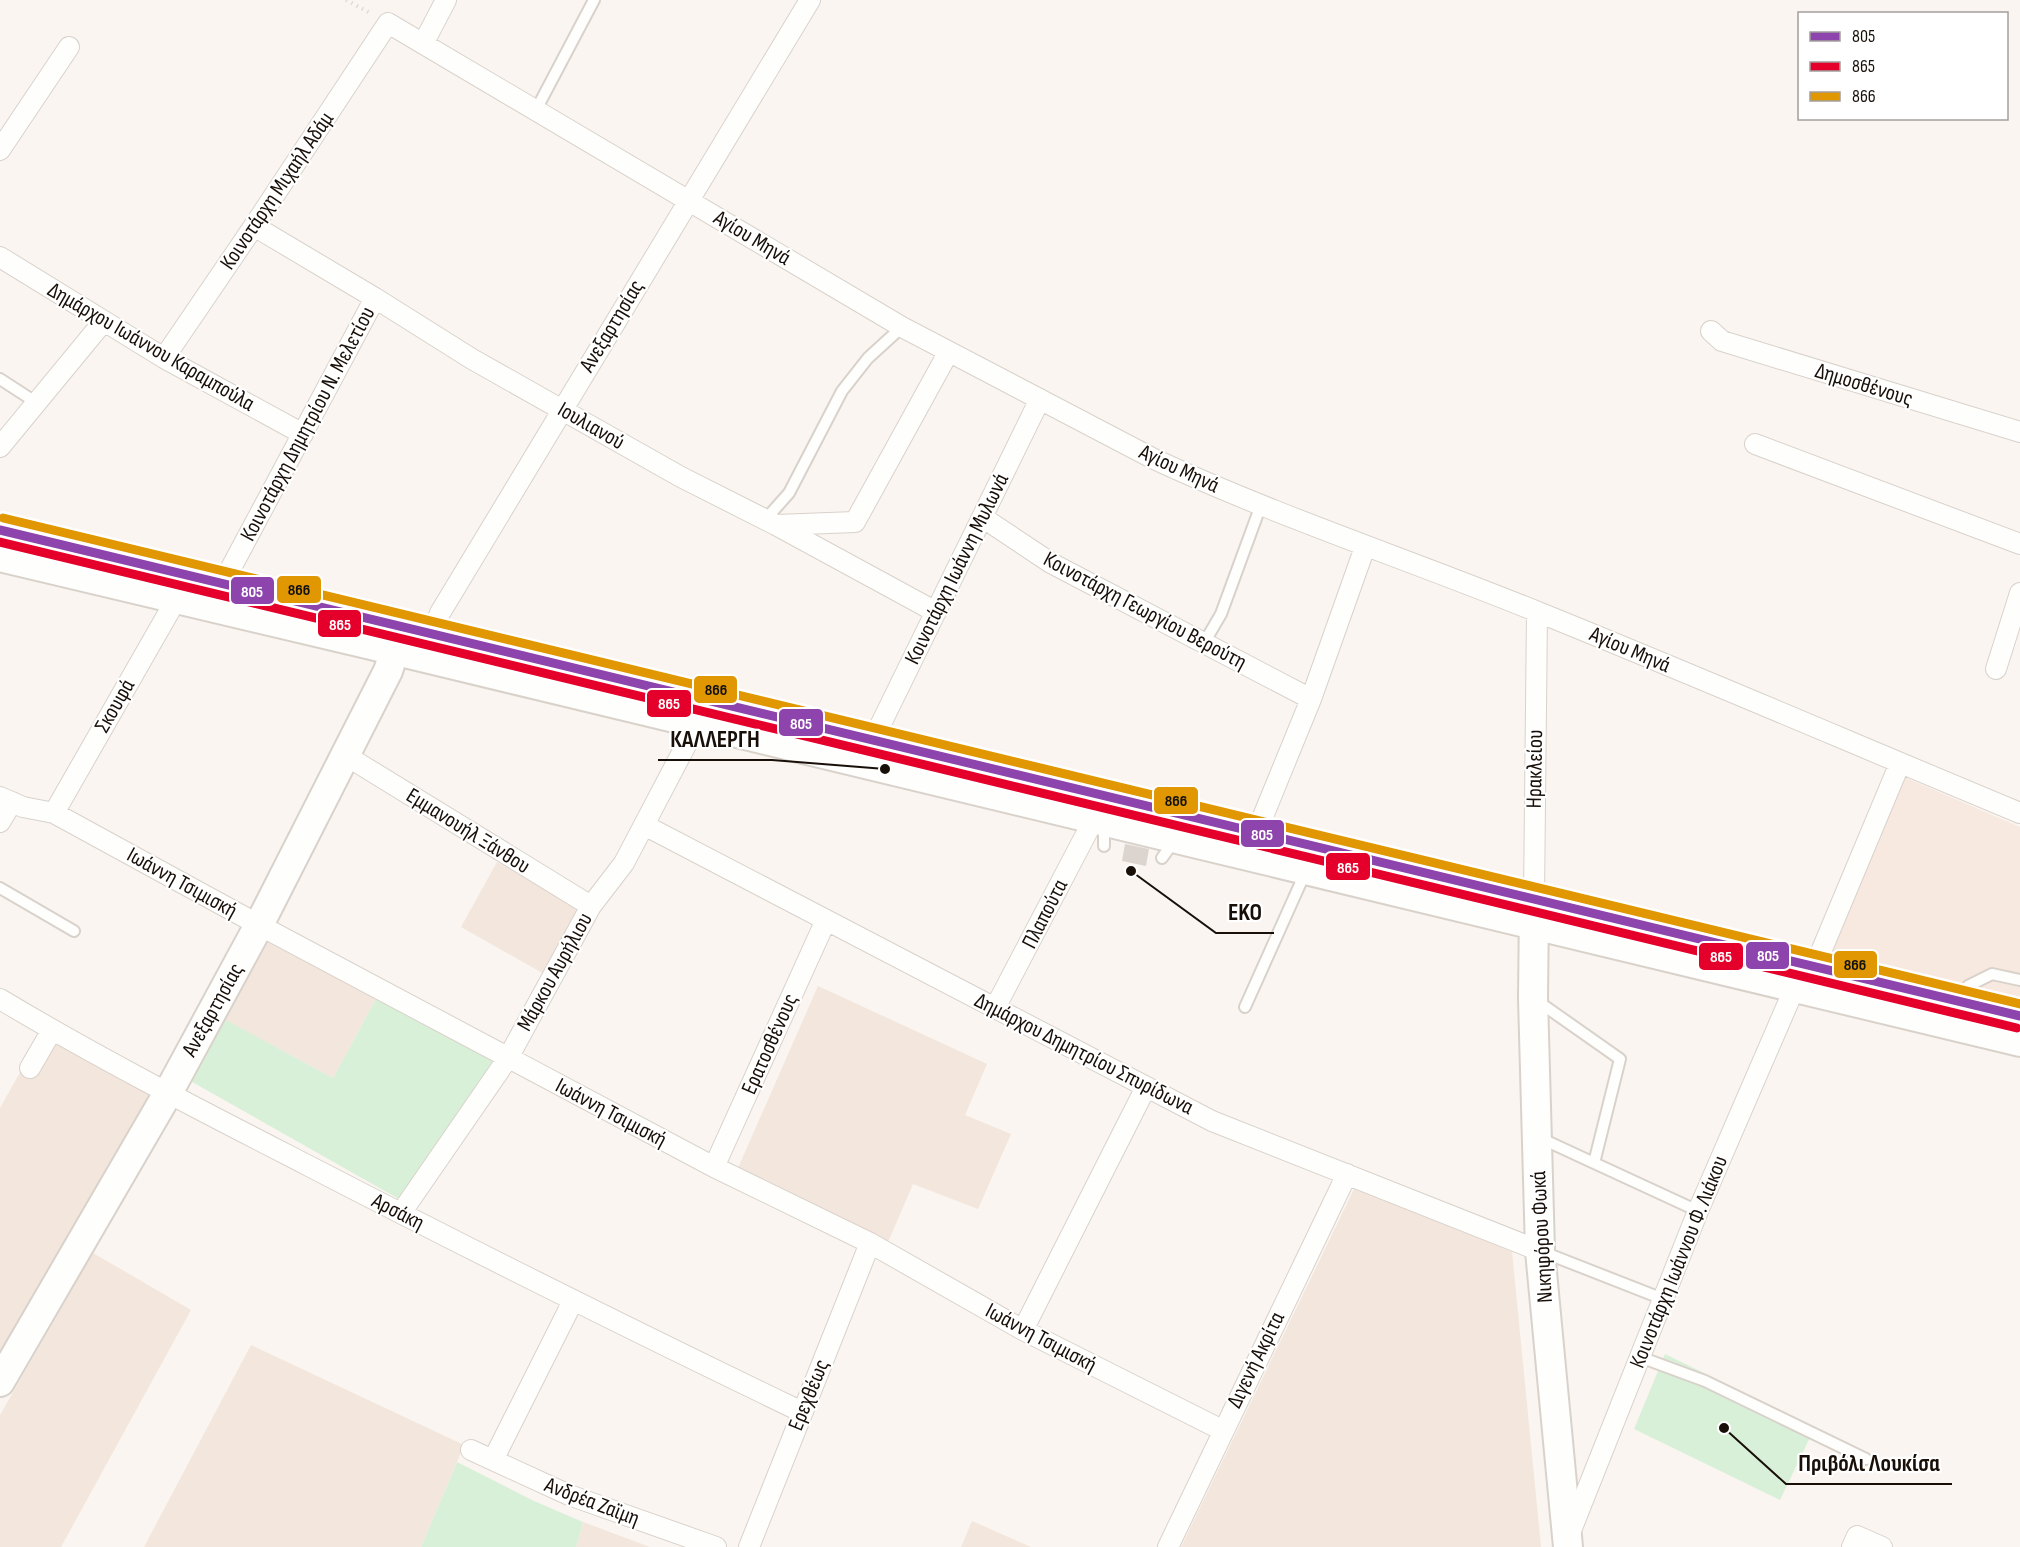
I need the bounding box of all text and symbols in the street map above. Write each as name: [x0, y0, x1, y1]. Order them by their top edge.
legend: [1798, 12, 2008, 120]
text: 805: [1852, 26, 1875, 47]
text: 865: [1852, 56, 1875, 77]
text: 866: [1852, 86, 1876, 107]
street label: Κοινοτάρχη Μιχαήλ Αδάμ: [214, 107, 340, 275]
street label: Αγίου Μηνά: [708, 204, 796, 272]
street label: Ανεξαρτησίας: [573, 275, 650, 378]
street label: Δημάρχου Ιωάννου Καραμπούλα: [43, 277, 260, 418]
street label: Κοινοτάρχη Δημητρίου Ν. Μελετίου: [235, 302, 381, 546]
street label: Δημοσθένους: [1812, 357, 1916, 413]
street label: Ιουλιανού: [553, 396, 629, 456]
street label: Αγίου Μηνά: [1134, 438, 1224, 500]
street label: Κοινοτάρχη Ιωάννη Μυλωνά: [899, 469, 1015, 669]
street label: Κοινοτάρχη Γεωργίου Βερούτη: [1039, 546, 1251, 676]
line badge: 866: [276, 575, 322, 604]
line badge: 805: [230, 576, 275, 605]
text: 866: [288, 581, 310, 600]
text: 805: [241, 583, 263, 602]
line badge: 865: [317, 609, 362, 638]
text: 865: [329, 616, 351, 635]
street label: Αγίου Μηνά: [1585, 621, 1675, 679]
street label: Σκουφά: [89, 674, 141, 738]
line badge: 866: [693, 675, 738, 704]
text: 866: [705, 681, 727, 700]
line badge: 865: [646, 689, 692, 718]
text: 865: [658, 695, 680, 714]
line badge: 805: [778, 708, 824, 737]
text: 805: [790, 715, 812, 734]
callout: ΚΑΛΛΕΡΓΗ: [658, 718, 772, 760]
text: ΚΑΛΛΕΡΓΗ: [670, 725, 760, 754]
street label: Ηρακλείου: [1521, 729, 1549, 809]
street label: Εμμανουήλ Ξάνθου: [401, 782, 535, 880]
line badge: 866: [1153, 786, 1199, 815]
text: 866: [1165, 792, 1187, 811]
line badge: 805: [1240, 819, 1285, 848]
text: 805: [1251, 826, 1273, 845]
street label: Ιωάννη Τσιμισκή: [122, 842, 242, 924]
line badge: 865: [1325, 852, 1371, 881]
text: 865: [1337, 859, 1359, 878]
street label: Πλαπούτα: [1016, 874, 1074, 953]
callout: EKO: [1216, 891, 1274, 933]
text: EKO: [1228, 898, 1262, 927]
street label: Μάρκου Αυρήλιου: [511, 908, 599, 1036]
line badge: 805: [1745, 941, 1790, 970]
line badge: 865: [1698, 942, 1744, 971]
text: 805: [1757, 947, 1779, 966]
text: 865: [1710, 948, 1732, 967]
line badge: 866: [1833, 950, 1878, 979]
text: 866: [1844, 956, 1866, 975]
street label: Ανεξαρτησίας: [176, 958, 250, 1062]
street label: Δημάρχου Δημητρίου Σπυρίδωνα: [970, 987, 1199, 1121]
street label: Ερατοσθένους: [736, 989, 804, 1099]
street label: Ιωάννη Τσιμισκή: [551, 1072, 671, 1154]
street label: Κοινοτάρχη Ιωάννου Φ. Λιάκου: [1624, 1152, 1734, 1372]
street label: Νικηφόρου Φωκά: [1525, 1170, 1559, 1304]
street label: Αρσάκη: [366, 1187, 429, 1237]
street label: Ιωάννη Τσιμισκή: [981, 1297, 1101, 1379]
street label: Διγενή Ακρίτα: [1221, 1307, 1291, 1412]
street label: Ερεχθέως: [783, 1355, 835, 1435]
callout: Πριβόλι Λουκίσα: [1786, 1442, 1952, 1484]
text: Πριβόλι Λουκίσα: [1798, 1449, 1940, 1478]
street label: Ανδρέα Ζαϊμη: [540, 1471, 643, 1532]

